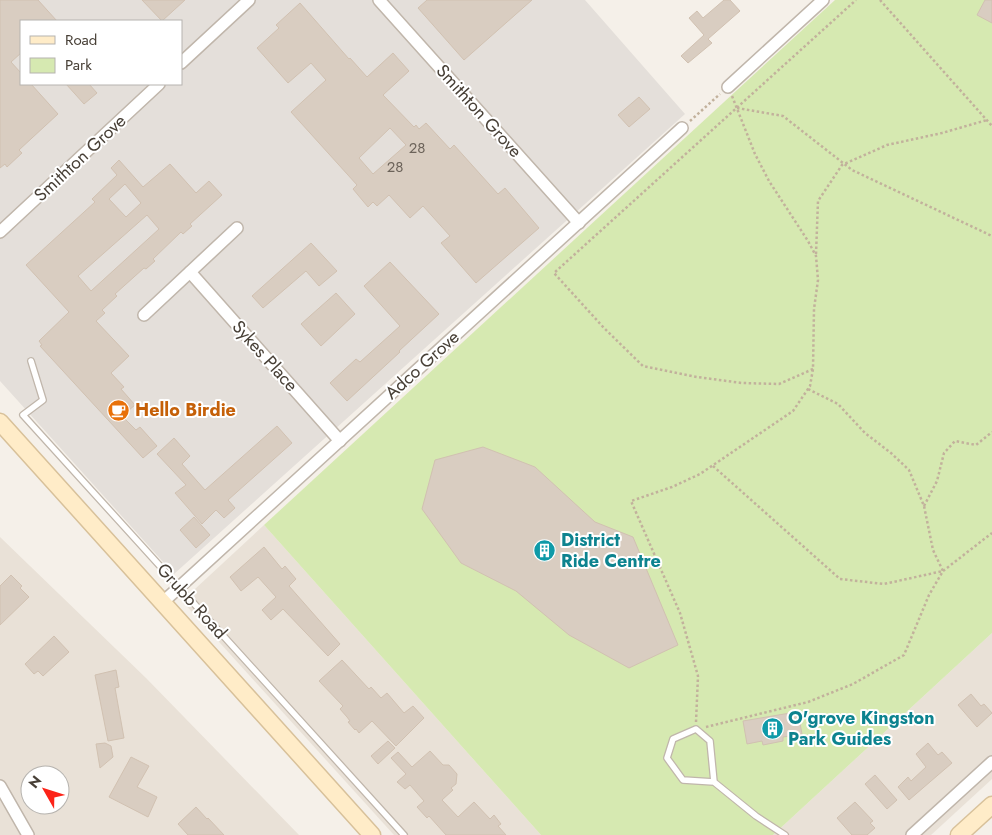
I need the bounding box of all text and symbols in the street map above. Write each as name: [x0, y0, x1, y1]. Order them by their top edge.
legend: [20, 20, 182, 85]
text: Road: [65, 29, 97, 51]
text: Park: [65, 54, 92, 76]
street label: Smithton Grove: [430, 59, 528, 163]
street label: Smithton Grove: [28, 108, 132, 208]
house number: 28: [409, 137, 425, 159]
house number: 28: [387, 156, 403, 178]
street label: Sykes Place: [226, 315, 304, 397]
street label: Adco Grove: [379, 324, 465, 406]
place label: Hello Birdie: [135, 397, 236, 423]
cafe icon: Hello Birdie: [107, 398, 131, 422]
place label: District Ride Centre: [561, 527, 661, 574]
building icon: District Ride Centre: [533, 538, 557, 562]
street label: Grubb Road: [151, 557, 233, 645]
place label: O'grove Kingston Park Guides: [788, 705, 935, 752]
building icon: O'grove Kingston Park Guides: [760, 716, 784, 740]
north arrow: [20, 765, 70, 815]
text: N: [24, 771, 46, 792]

